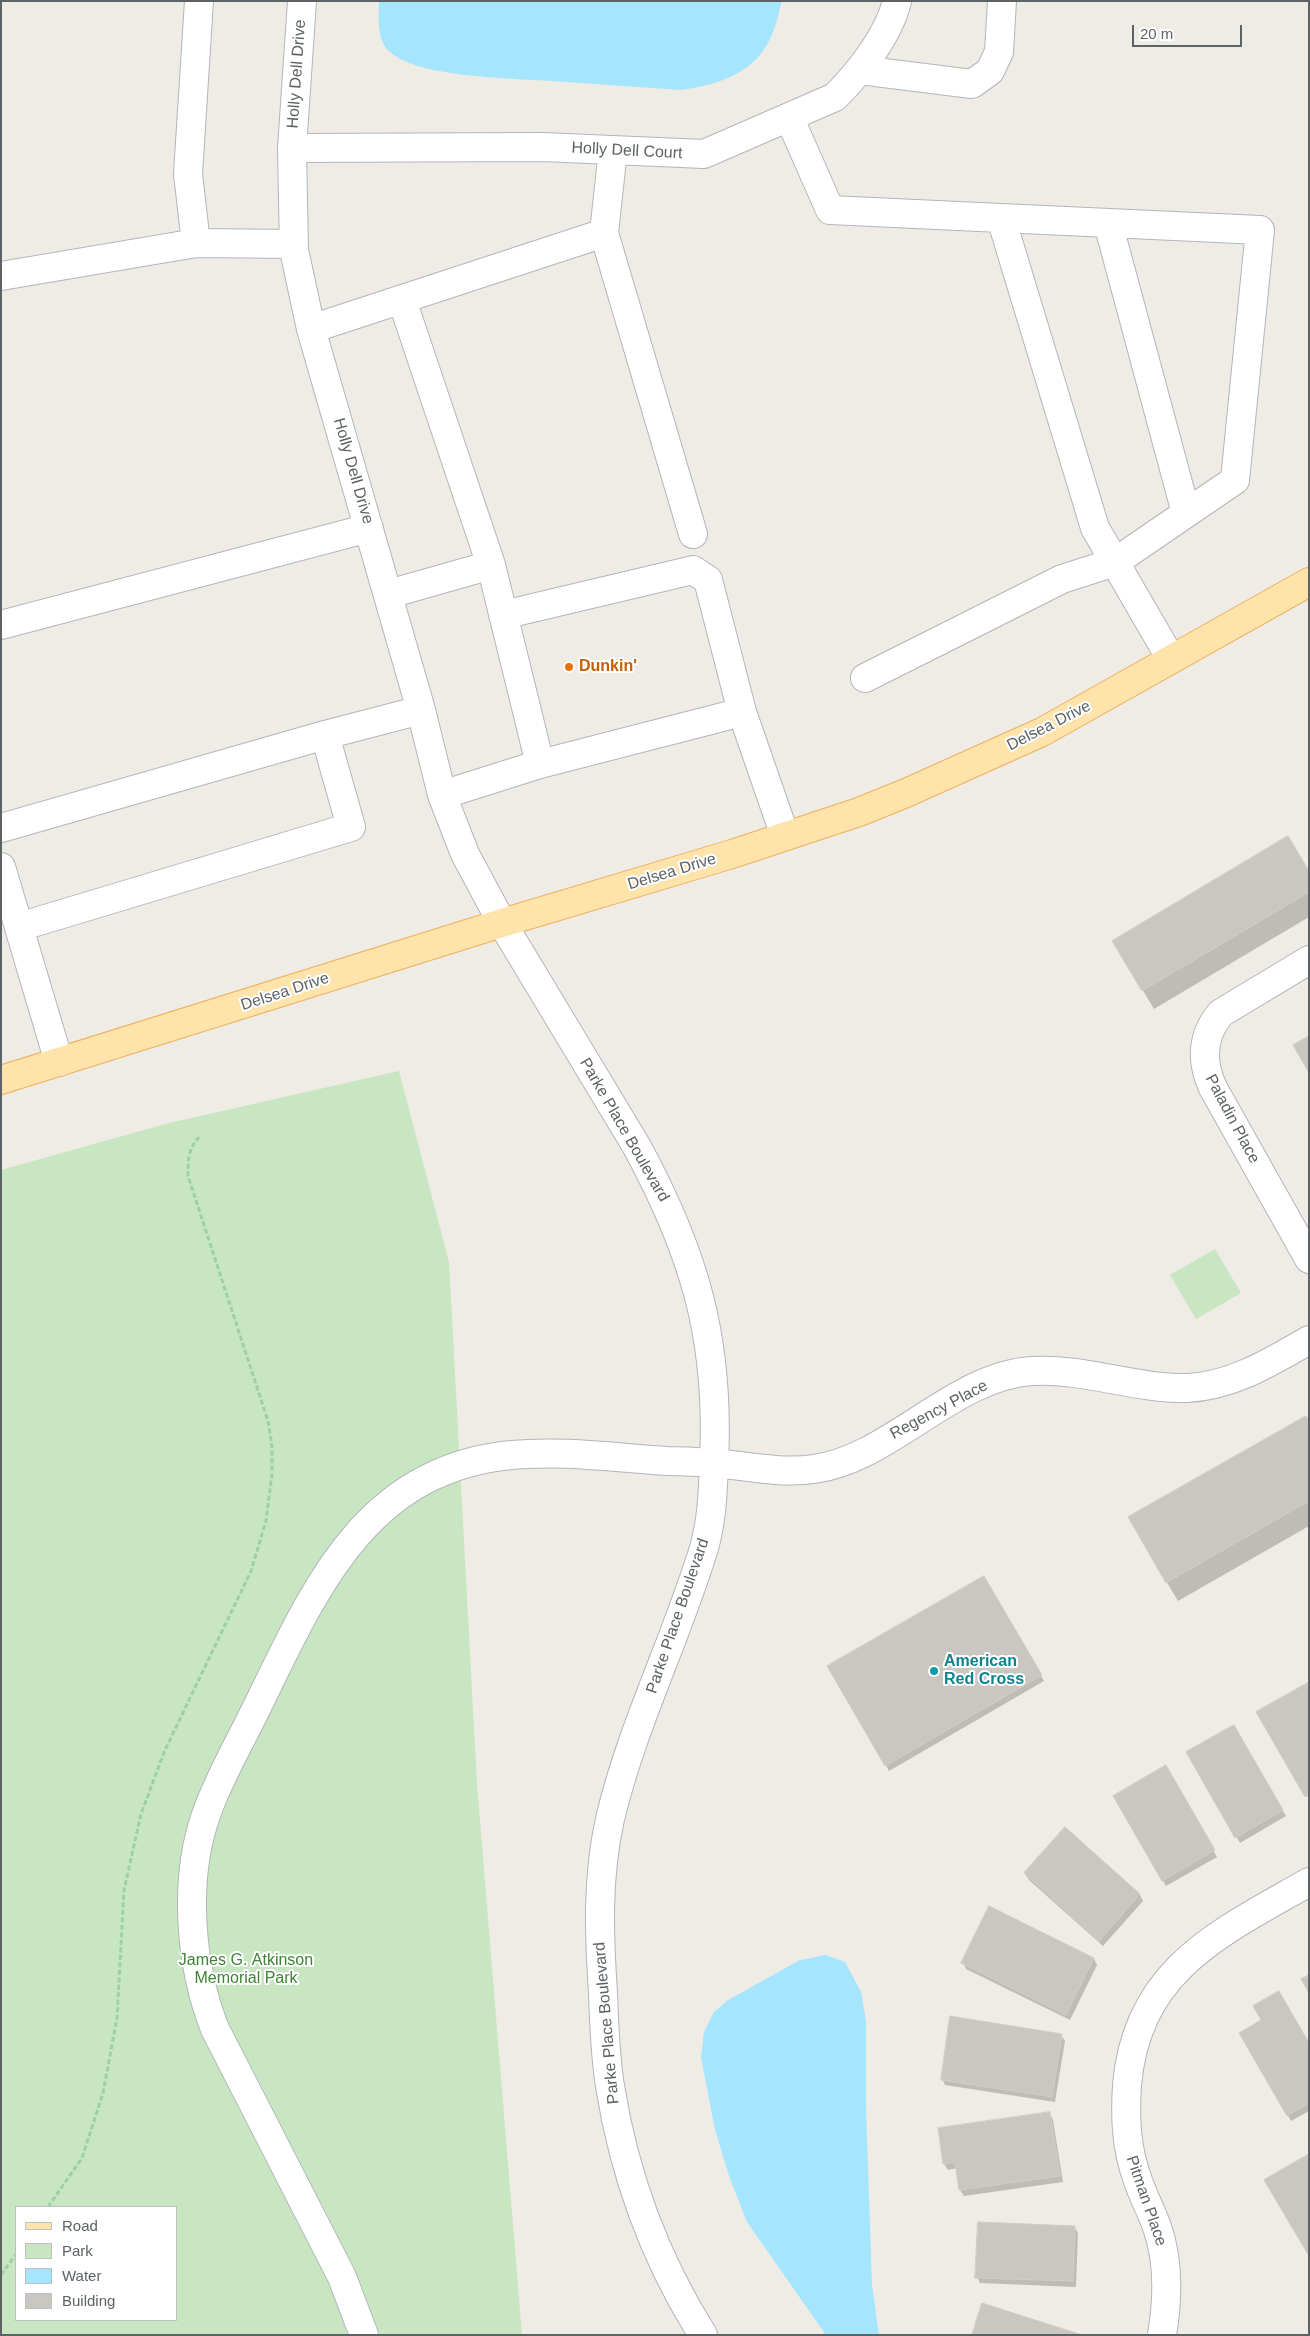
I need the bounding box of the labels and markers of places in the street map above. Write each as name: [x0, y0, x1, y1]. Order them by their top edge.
place label: Dunkin': [579, 657, 637, 677]
marker: Dunkin': [563, 661, 575, 673]
place label: American Red Cross: [944, 1652, 1024, 1690]
marker: American Red Cross: [928, 1665, 940, 1677]

